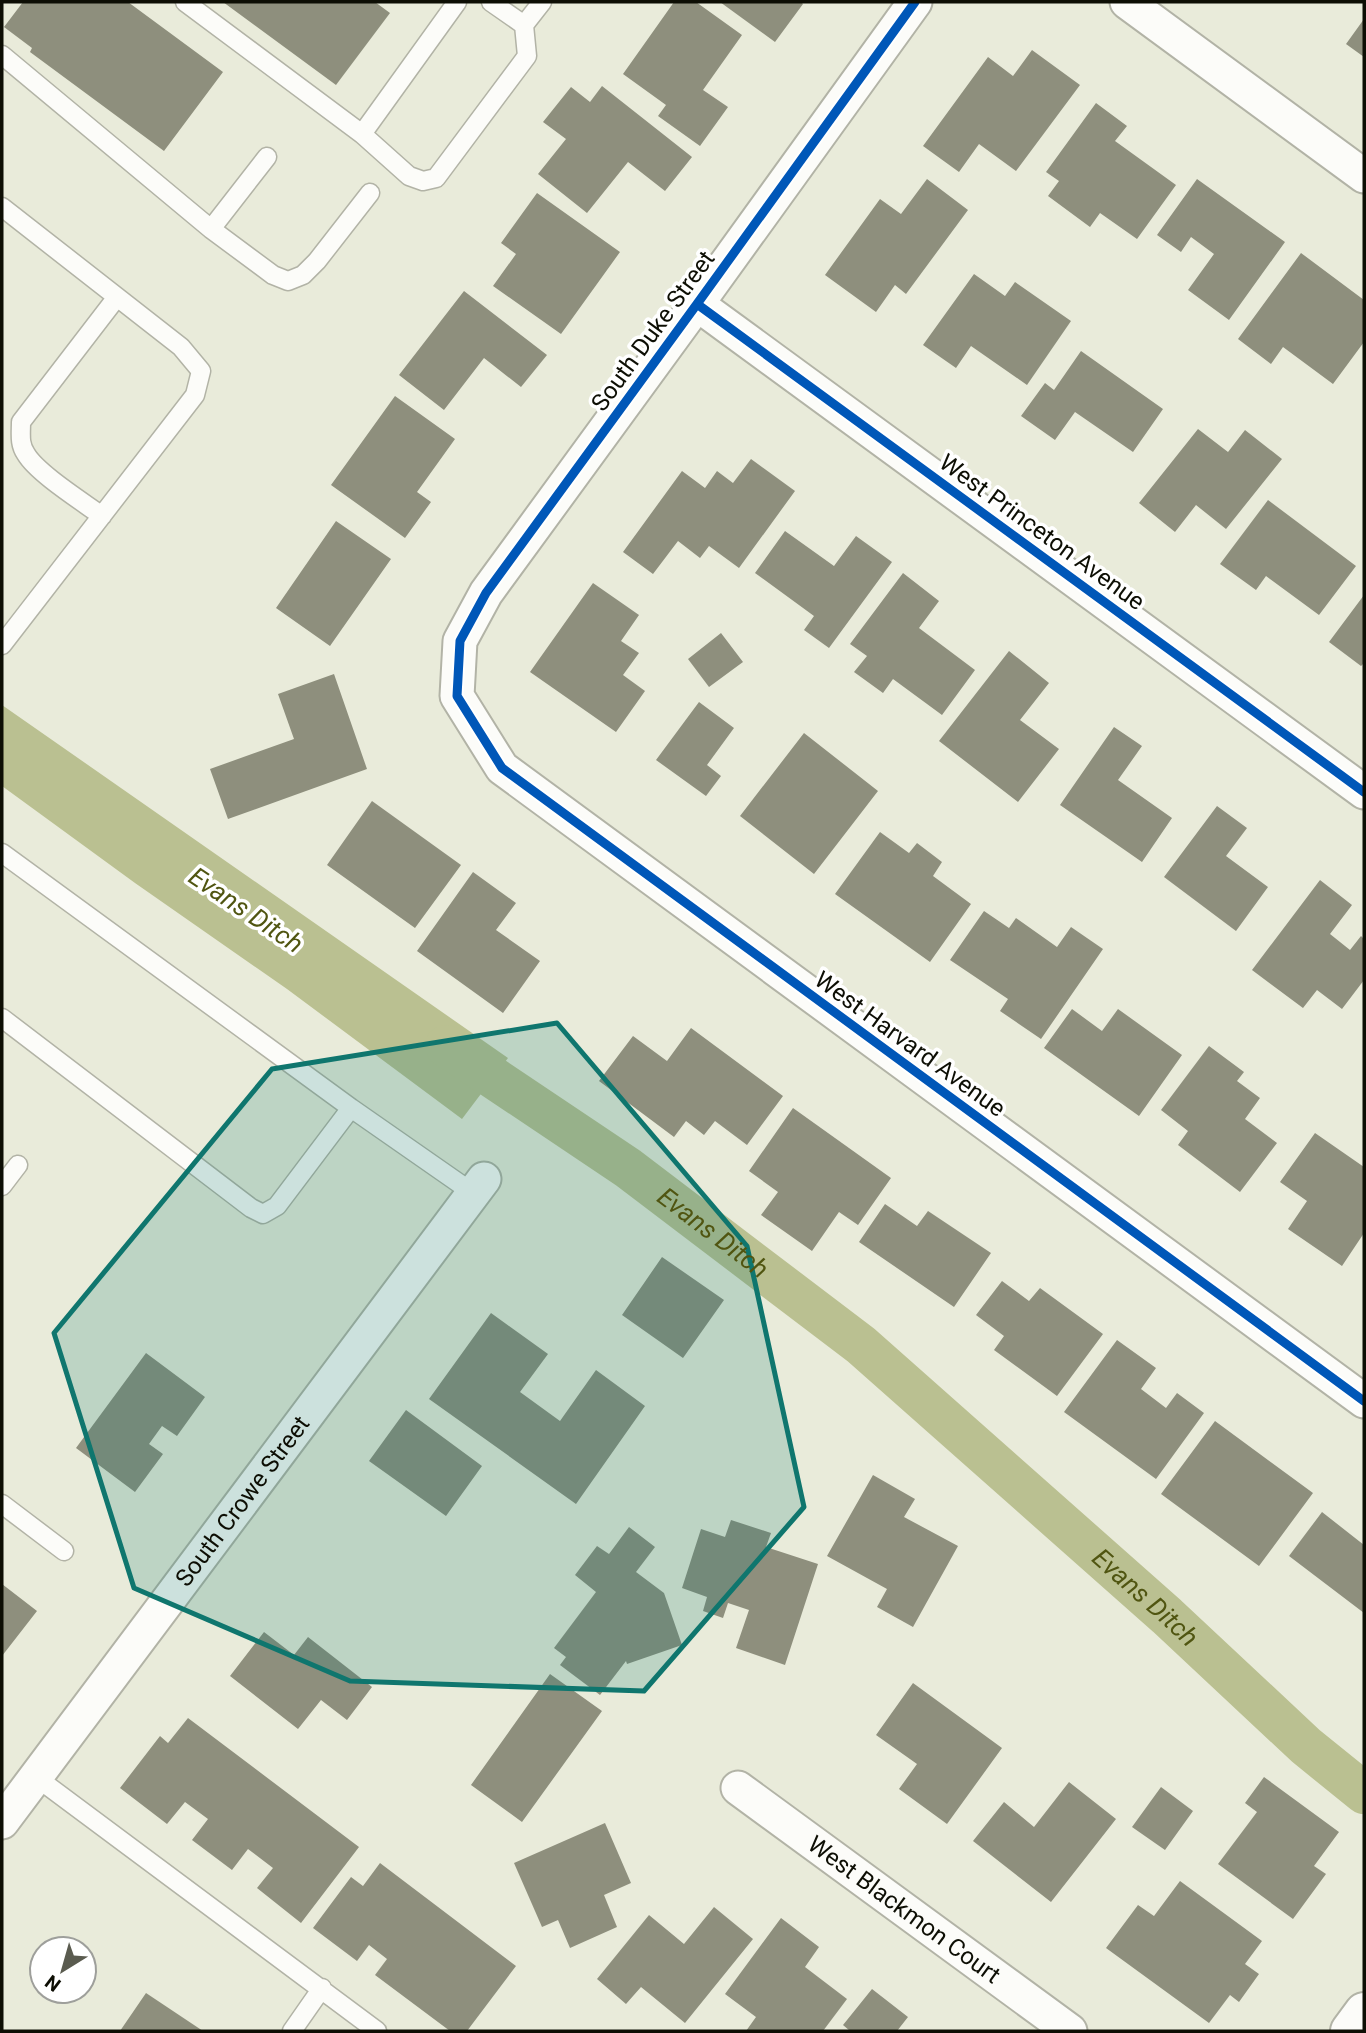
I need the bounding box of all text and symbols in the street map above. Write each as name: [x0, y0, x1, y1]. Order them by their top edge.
street label: South Duke Street: [586, 245, 721, 417]
street label: West Princeton Avenue: [934, 448, 1150, 616]
water label: Evans Ditch: [183, 861, 309, 959]
street label: West Harvard Avenue: [809, 965, 1011, 1123]
water label: Evans Ditch: [652, 1181, 774, 1284]
street label: South Crowe Street: [170, 1410, 315, 1592]
water label: Evans Ditch: [1087, 1542, 1204, 1652]
street label: West Blackmon Court: [803, 1830, 1006, 1989]
north arrow: [28, 1935, 98, 2005]
text: N: [41, 1970, 65, 1996]

